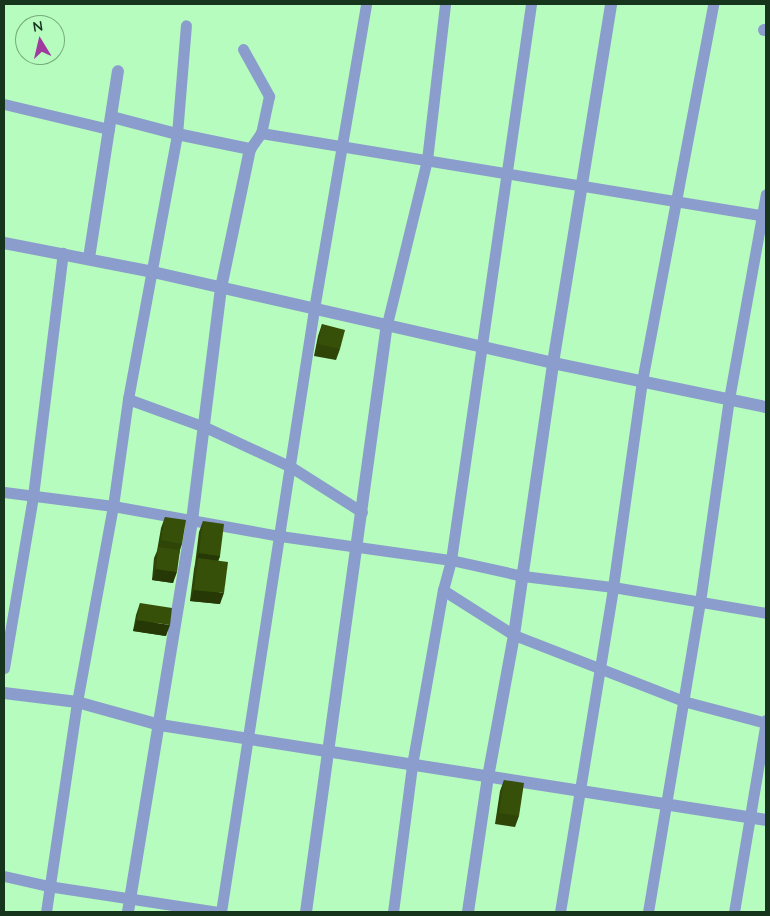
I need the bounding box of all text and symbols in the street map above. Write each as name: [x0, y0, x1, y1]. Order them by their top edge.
north arrow: [15, 15, 65, 65]
text: N: [31, 16, 44, 36]

